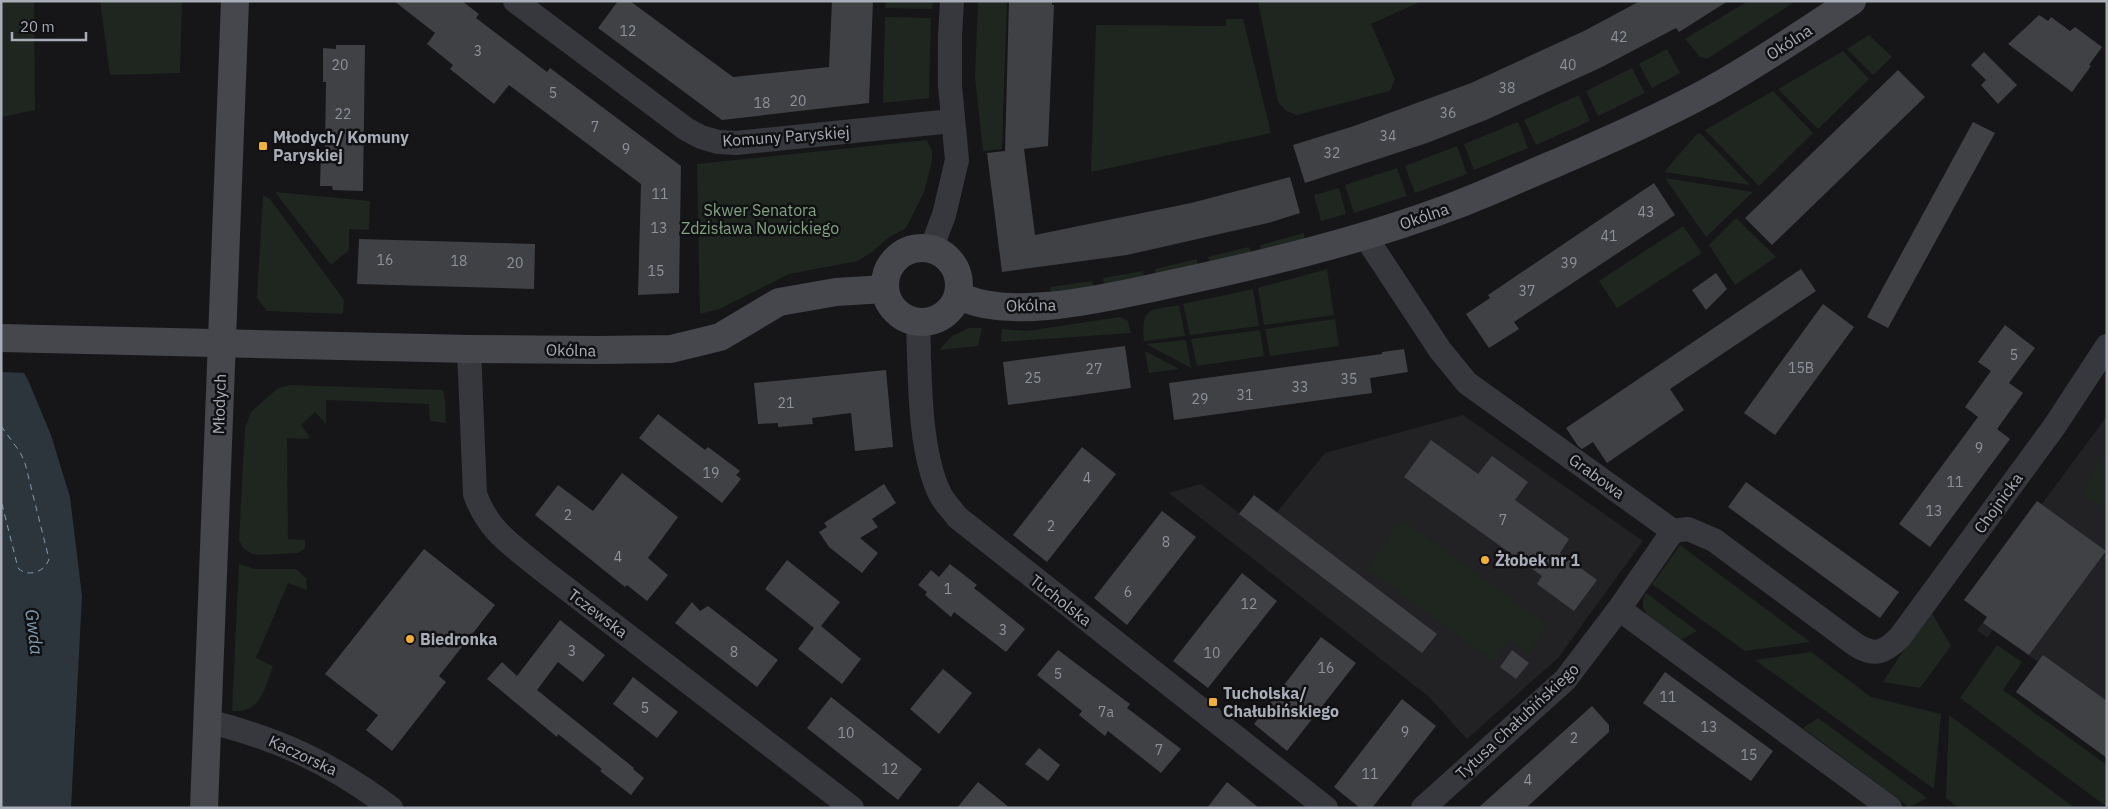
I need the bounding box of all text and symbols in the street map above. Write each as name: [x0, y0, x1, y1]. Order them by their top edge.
scale bar: [12, 10, 86, 42]
text: 20 m: [20, 17, 55, 36]
street label: Okólna: [1762, 20, 1816, 64]
house number: 12: [620, 22, 636, 40]
house number: 42: [1611, 28, 1627, 46]
house number: 3: [474, 42, 482, 60]
house number: 20: [332, 56, 348, 74]
house number: 40: [1560, 56, 1576, 74]
house number: 38: [1499, 79, 1515, 97]
house number: 5: [549, 84, 557, 102]
house number: 20: [790, 92, 806, 110]
house number: 18: [754, 94, 770, 112]
house number: 36: [1440, 104, 1456, 122]
house number: 22: [335, 105, 351, 123]
house number: 7: [591, 118, 599, 136]
street label: Komuny Paryskiej: [722, 122, 850, 150]
place label: Młodych/ Komuny Paryskiej: [273, 127, 409, 165]
house number: 34: [1380, 127, 1396, 145]
marker: Młodych/ Komuny Paryskiej: [257, 140, 269, 152]
house number: 9: [622, 140, 630, 158]
house number: 32: [1324, 144, 1340, 162]
house number: 11: [652, 185, 668, 203]
street label: Okólna: [1397, 198, 1452, 234]
park label: Skwer Senatora Zdzisława Nowickiego: [681, 200, 839, 238]
house number: 43: [1638, 203, 1654, 221]
house number: 13: [651, 219, 667, 237]
house number: 41: [1601, 227, 1617, 245]
house number: 16: [377, 251, 393, 269]
house number: 18: [451, 252, 467, 270]
house number: 20: [507, 254, 523, 272]
house number: 39: [1561, 254, 1577, 272]
house number: 15: [648, 262, 664, 280]
house number: 37: [1519, 282, 1535, 300]
street label: Okólna: [1006, 295, 1057, 315]
street label: Okólna: [546, 340, 597, 360]
house number: 5: [2010, 346, 2018, 364]
house number: 15B: [1788, 359, 1814, 377]
house number: 27: [1086, 360, 1102, 378]
house number: 25: [1025, 369, 1041, 387]
house number: 35: [1341, 370, 1357, 388]
street label: Młodych: [208, 373, 230, 435]
house number: 33: [1292, 378, 1308, 396]
house number: 31: [1237, 386, 1253, 404]
house number: 29: [1192, 390, 1208, 408]
house number: 21: [778, 394, 794, 412]
house number: 9: [1975, 439, 1983, 457]
street label: Grabowa: [1565, 449, 1629, 503]
house number: 19: [703, 464, 719, 482]
street label: Chojnicka: [1969, 468, 2027, 537]
house number: 4: [1083, 469, 1091, 487]
house number: 11: [1947, 473, 1963, 491]
house number: 13: [1926, 502, 1942, 520]
house number: 2: [564, 506, 572, 524]
house number: 7: [1499, 511, 1507, 529]
house number: 2: [1047, 517, 1055, 535]
house number: 8: [1162, 533, 1170, 551]
house number: 4: [614, 548, 622, 566]
place label: Żłobek nr 1: [1495, 550, 1580, 570]
marker: Żłobek nr 1: [1479, 554, 1491, 566]
street label: Tucholska: [1026, 570, 1096, 631]
house number: 1: [944, 580, 952, 598]
house number: 6: [1124, 583, 1132, 601]
street label: Tczewska: [564, 584, 632, 642]
house number: 12: [1241, 595, 1257, 613]
water label: Gwda: [20, 608, 49, 656]
house number: 3: [999, 621, 1007, 639]
place label: Biedronka: [420, 629, 497, 649]
marker: Biedronka: [404, 633, 416, 645]
house number: 3: [568, 642, 576, 660]
house number: 8: [730, 643, 738, 661]
house number: 10: [1204, 644, 1220, 662]
house number: 16: [1318, 659, 1334, 677]
street label: Tytusa Chałubińskiego: [1451, 659, 1583, 783]
house number: 5: [1054, 665, 1062, 683]
place label: Tucholska/ Chałubińskiego: [1223, 683, 1339, 721]
house number: 11: [1660, 688, 1676, 706]
marker: Tucholska/ Chałubińskiego: [1207, 696, 1219, 708]
house number: 5: [641, 699, 649, 717]
house number: 7a: [1098, 703, 1114, 721]
house number: 13: [1701, 718, 1717, 736]
house number: 9: [1401, 723, 1409, 741]
house number: 10: [838, 724, 854, 742]
house number: 2: [1570, 729, 1578, 747]
street label: Kaczorska: [266, 730, 341, 780]
house number: 7: [1155, 741, 1163, 759]
house number: 15: [1741, 746, 1757, 764]
house number: 12: [882, 760, 898, 778]
house number: 11: [1362, 765, 1378, 783]
house number: 4: [1524, 771, 1532, 789]

